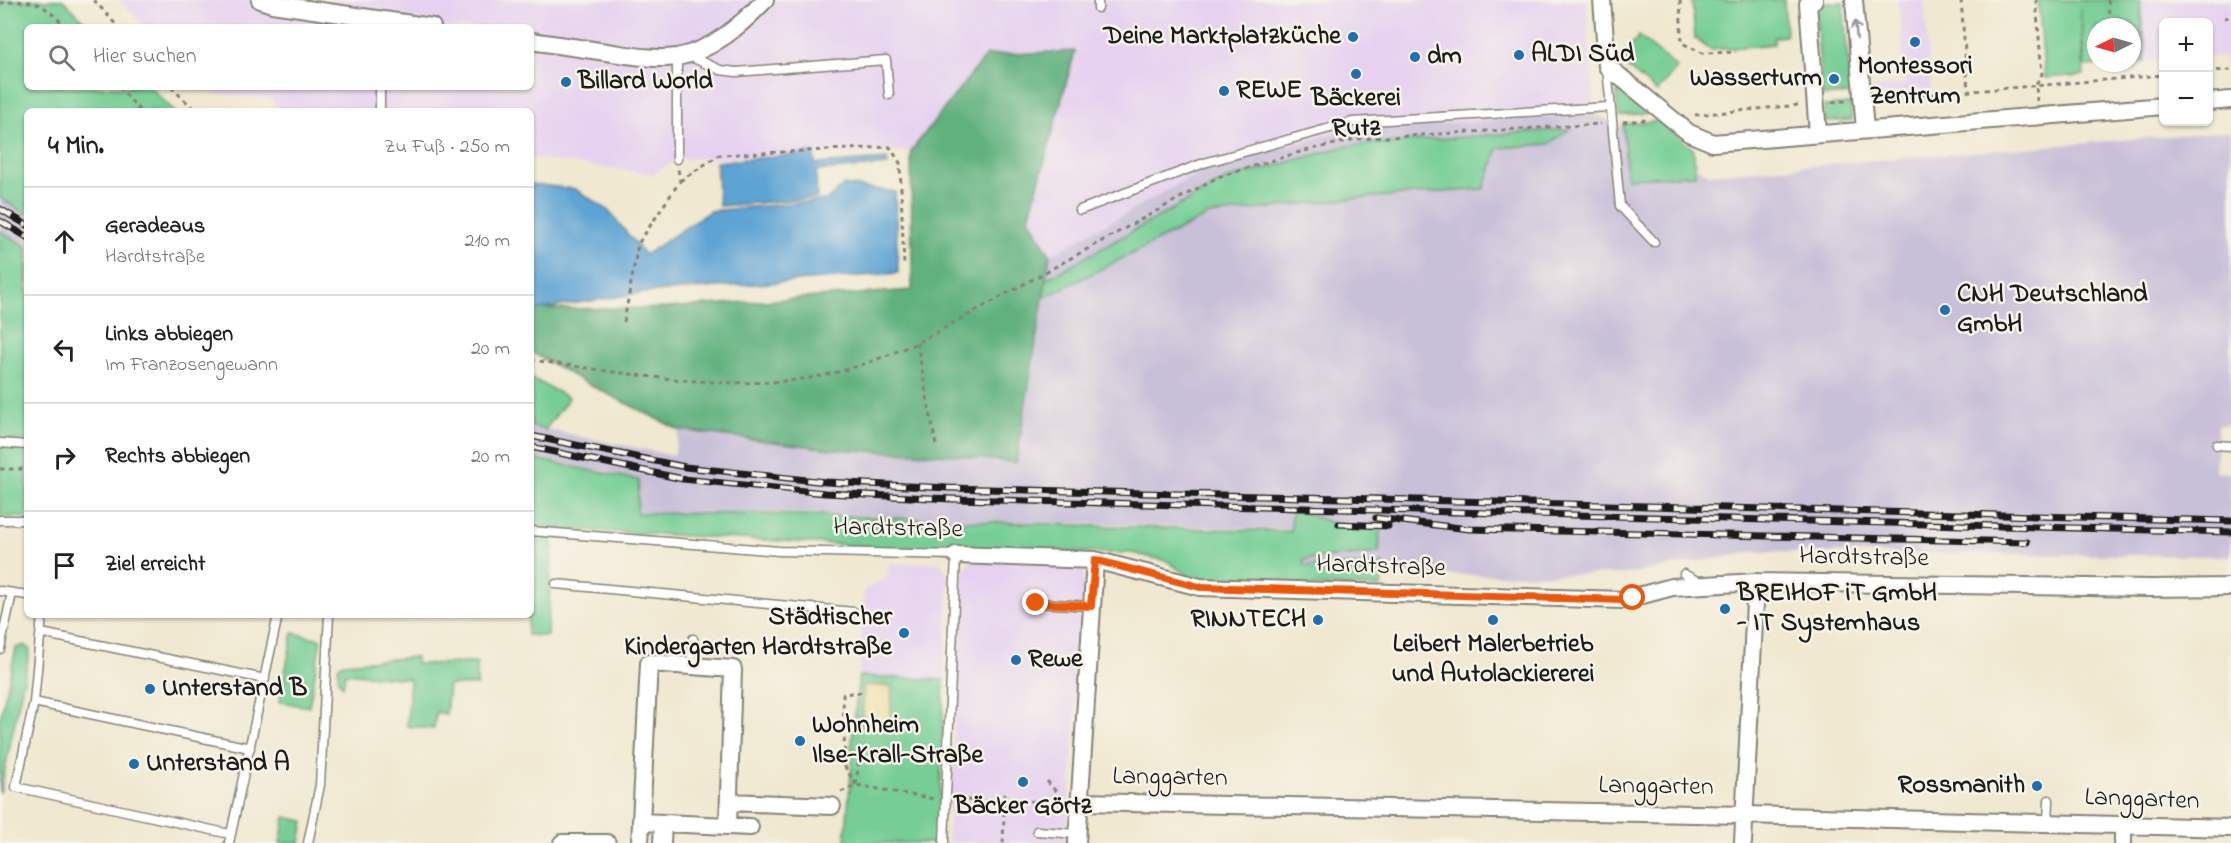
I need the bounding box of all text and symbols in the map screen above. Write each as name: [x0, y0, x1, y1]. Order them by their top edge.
place label: Deine Marktplatzküche: [1102, 18, 1342, 56]
north arrow: [2087, 18, 2141, 72]
map controls: [2159, 18, 2213, 126]
button: +: [2159, 18, 2213, 72]
one-way arrow: [1850, 21, 1861, 41]
search box: [24, 24, 534, 90]
marker: Deine Marktplatzküche: [1346, 30, 1360, 44]
marker: Montessori Zentrum: [1908, 35, 1922, 49]
place label: ALDI Süd: [1531, 36, 1635, 74]
place label: dm: [1427, 38, 1462, 76]
icon: search: [45, 41, 78, 74]
text: Hier suchen: [93, 41, 197, 73]
marker: ALDI Süd: [1512, 48, 1526, 62]
place label: Montessori Zentrum: [1857, 48, 1973, 116]
marker: dm: [1408, 50, 1422, 64]
place label: Wasserturm: [1690, 60, 1822, 98]
place label: Billard World: [577, 63, 713, 101]
marker: Bäckerei Rutz: [1349, 67, 1363, 81]
place label: REWE: [1236, 72, 1302, 110]
marker: Wasserturm: [1827, 72, 1841, 86]
button: −: [2159, 72, 2213, 126]
marker: Billard World: [559, 75, 573, 89]
place label: Bäckerei Rutz: [1310, 80, 1401, 148]
marker: REWE: [1217, 84, 1231, 98]
text: 4 Min.: [48, 128, 104, 166]
text: Zu Fuß · 250 m: [384, 133, 510, 162]
text: Geradeaus: [105, 211, 205, 243]
icon: ahead: [48, 225, 81, 258]
text: 210 m: [465, 227, 510, 256]
text: Hardtstraße: [105, 243, 205, 272]
place label: CNH Deutschland GmbH: [1957, 276, 2148, 344]
marker: CNH Deutschland GmbH: [1938, 303, 1952, 317]
text: Links abbiegen: [105, 319, 233, 351]
icon: left: [48, 333, 81, 366]
text: 20 m: [471, 335, 510, 364]
text: Im Franzosengewann: [105, 351, 278, 380]
icon: right: [48, 441, 81, 474]
text: Rechts abbiegen: [105, 441, 250, 473]
text: 20 m: [471, 443, 510, 472]
street label: Hardtstraße: [833, 509, 964, 549]
street label: Hardtstraße: [1799, 538, 1930, 578]
street label: Hardtstraße: [1315, 546, 1447, 588]
icon: arrive: [48, 549, 81, 582]
text: Ziel erreicht: [105, 549, 205, 581]
place label: BREIHOF iT GmbH - IT Systemhaus: [1736, 575, 1937, 643]
route start: [1619, 584, 1645, 610]
route end: [1022, 589, 1048, 615]
place label: Städtischer Kindergarten Hardtstraße: [624, 599, 893, 668]
place label: RINNTECH: [1190, 601, 1306, 639]
marker: BREIHOF iT GmbH - IT Systemhaus: [1718, 602, 1732, 616]
marker: RINNTECH: [1311, 613, 1325, 627]
marker: Leibert Malerbetrieb und Autolackiererei: [1486, 613, 1500, 627]
marker: Städtischer Kindergarten Hardtstraße: [897, 626, 911, 640]
place label: Leibert Malerbetrieb und Autolackiererei: [1392, 626, 1594, 694]
place label: Rewe: [1028, 641, 1084, 679]
marker: Rewe: [1009, 653, 1023, 667]
place label: Unterstand B: [162, 670, 308, 708]
marker: Unterstand B: [143, 682, 157, 696]
place label: Wohnheim Ilse-Krall-Straße: [812, 707, 984, 775]
marker: Wohnheim Ilse-Krall-Straße: [793, 734, 807, 748]
place label: Unterstand A: [146, 745, 290, 783]
marker: Unterstand A: [127, 757, 141, 771]
street label: Langgarten: [1112, 758, 1228, 798]
street label: Langgarten: [1598, 767, 1714, 807]
place label: Rossmanith: [1898, 767, 2025, 805]
marker: Bäcker Görtz: [1016, 775, 1030, 789]
marker: Rossmanith: [2030, 779, 2044, 793]
street label: Langgarten: [2084, 779, 2200, 821]
place label: Bäcker Görtz: [953, 788, 1093, 826]

